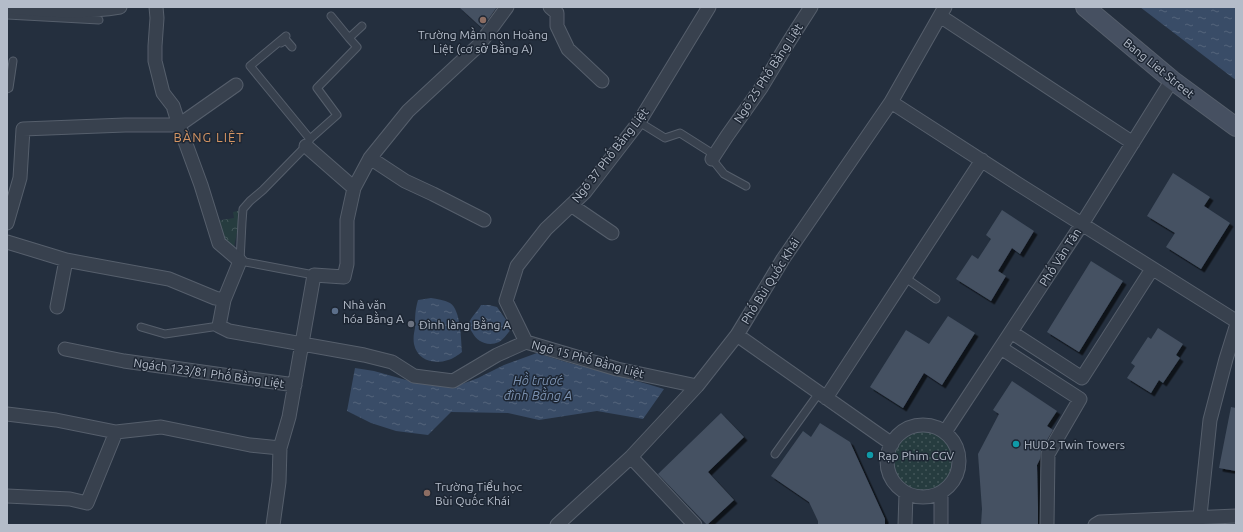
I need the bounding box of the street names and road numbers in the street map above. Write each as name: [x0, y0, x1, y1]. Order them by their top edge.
street label: Ngõ 25 Phố Bằng Liệt: [730, 20, 806, 126]
street label: Bang Liet Street: [1121, 36, 1197, 101]
street label: Ngõ 37 Phố Bằng Liệt: [568, 105, 652, 205]
street label: Phố Văn Tân: [1036, 225, 1083, 288]
street label: Phố Bùi Quốc Khái: [738, 235, 802, 326]
street label: Ngõ 15 Phố Bằng Liệt: [530, 337, 646, 381]
street label: Ngách 123/81 Phố Bằng Liệt: [133, 355, 286, 391]

